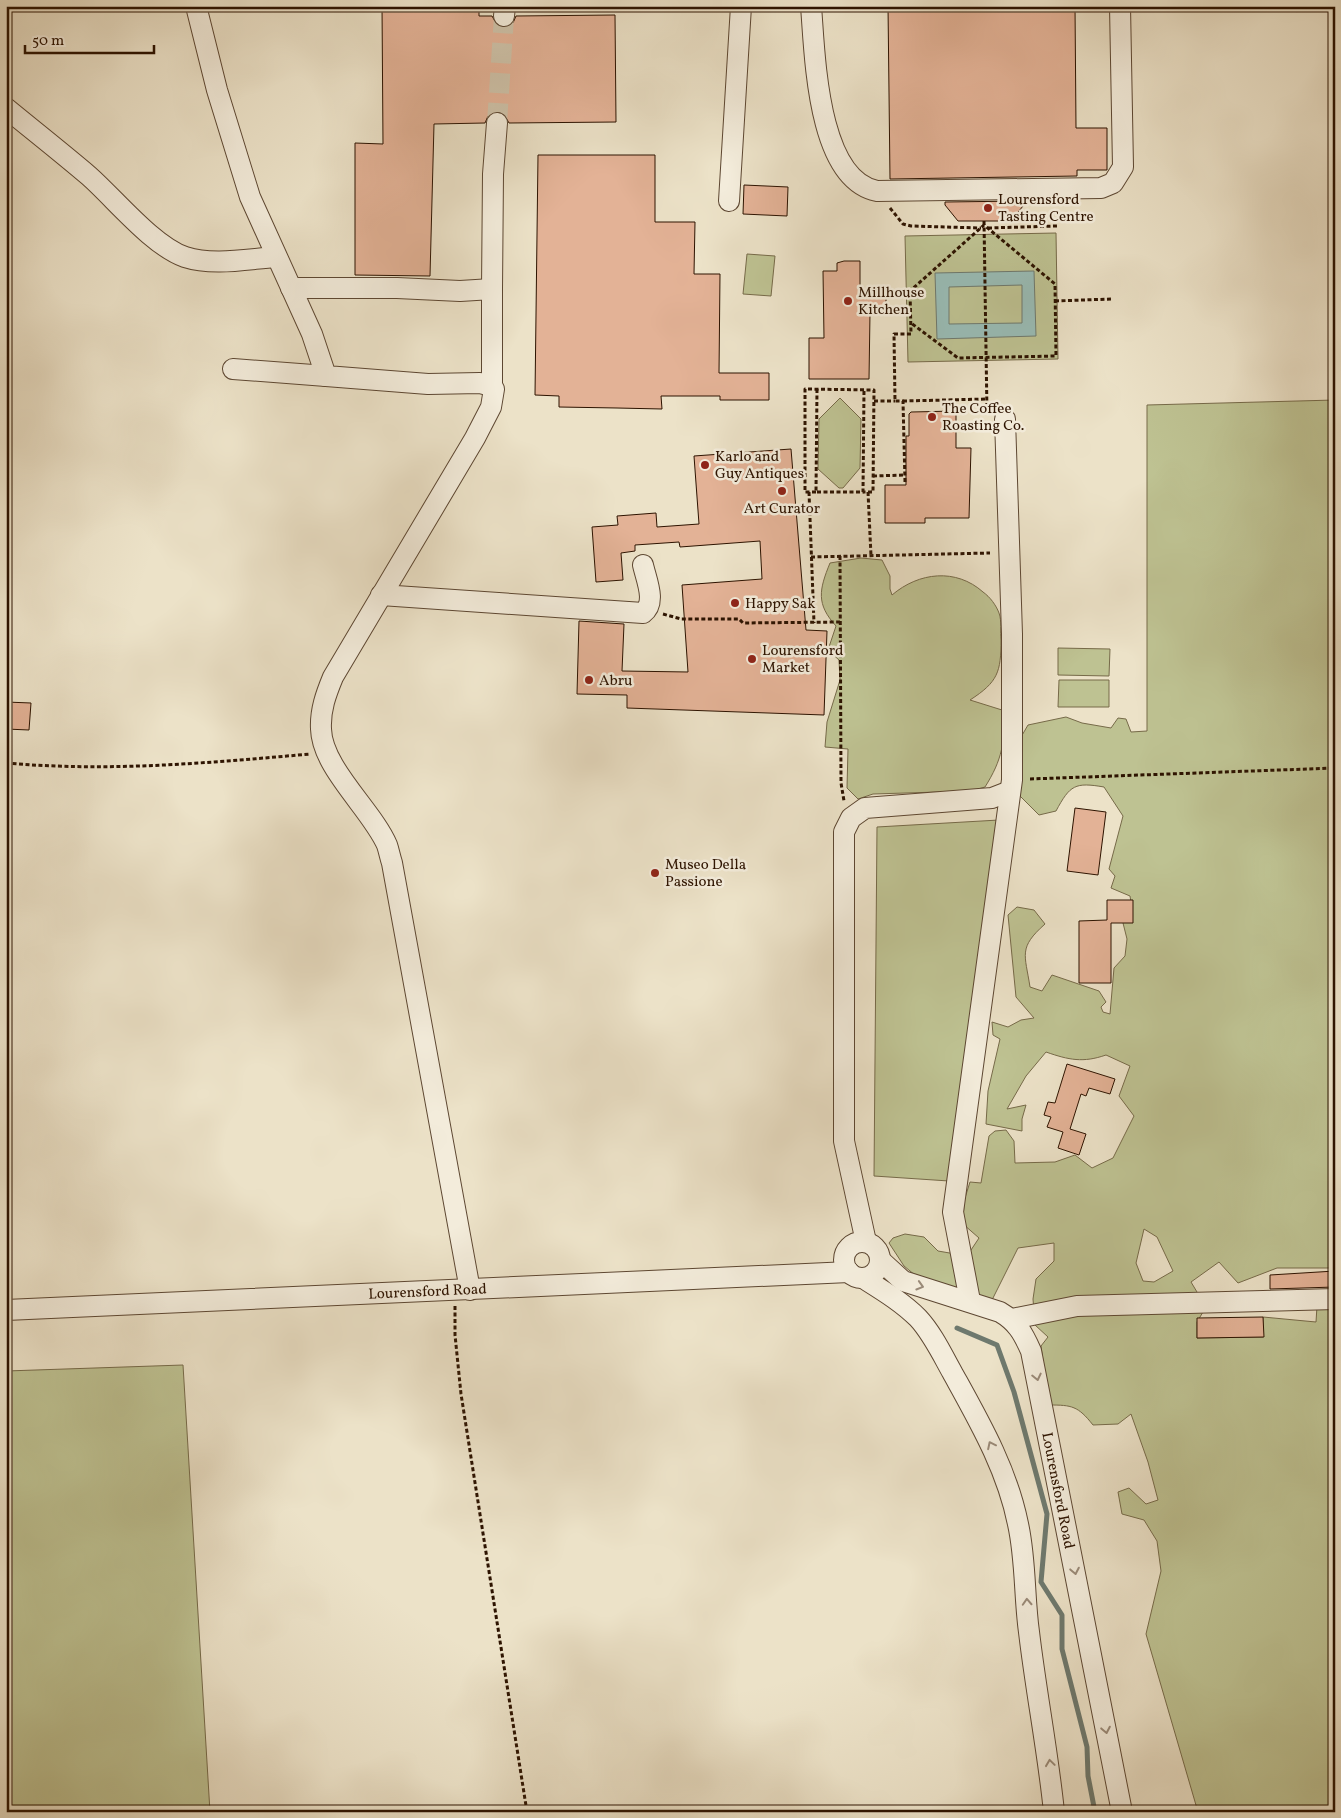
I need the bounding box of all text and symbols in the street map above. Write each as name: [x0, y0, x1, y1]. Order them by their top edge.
scale bar: [25, 22, 154, 54]
text: 50 m: [32, 31, 64, 52]
place label: Lourensford Tasting Centre: [998, 190, 1094, 228]
marker: Lourensford Tasting Centre: [982, 202, 994, 214]
place label: Millhouse Kitchen: [858, 283, 924, 321]
marker: Millhouse Kitchen: [842, 295, 854, 307]
place label: The Coffee Roasting Co.: [942, 399, 1024, 437]
marker: The Coffee Roasting Co.: [926, 411, 938, 423]
place label: Karlo and Guy Antiques: [715, 447, 804, 485]
marker: Karlo and Guy Antiques: [699, 459, 711, 471]
marker: Art Curator: [776, 485, 788, 497]
place label: Art Curator: [744, 499, 820, 520]
place label: Happy Sak: [745, 594, 815, 615]
marker: Happy Sak: [729, 597, 741, 609]
place label: Lourensford Market: [762, 641, 843, 679]
marker: Lourensford Market: [746, 653, 758, 665]
place label: Abru: [599, 671, 633, 692]
marker: Abru: [583, 674, 595, 686]
place label: Museo Della Passione: [665, 855, 746, 893]
marker: Museo Della Passione: [649, 867, 661, 879]
street label: Lourensford Road: [368, 1279, 487, 1306]
one-way arrow: [915, 1281, 923, 1291]
one-way arrow: [1031, 1373, 1042, 1381]
street label: Lourensford Road: [1035, 1431, 1079, 1551]
one-way arrow: [987, 1442, 997, 1451]
one-way arrow: [1069, 1566, 1080, 1575]
one-way arrow: [1022, 1598, 1033, 1606]
one-way arrow: [1100, 1726, 1111, 1735]
one-way arrow: [1045, 1759, 1055, 1768]

